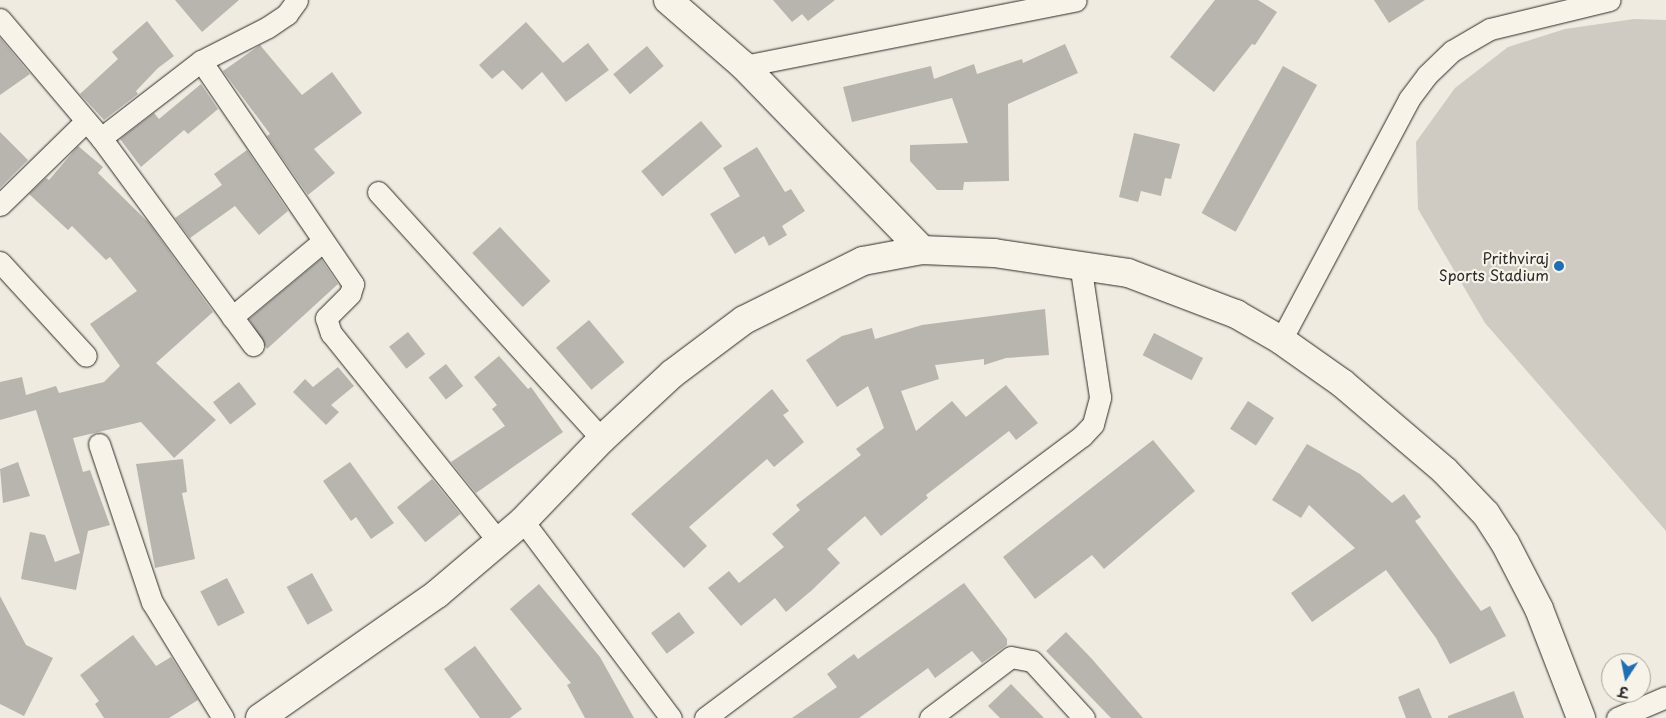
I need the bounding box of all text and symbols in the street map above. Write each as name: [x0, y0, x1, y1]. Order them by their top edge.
place label: Prithviraj Sports Stadium: [1438, 248, 1549, 283]
marker: Prithviraj Sports Stadium: [1553, 260, 1565, 272]
north arrow: [1601, 653, 1651, 703]
text: उ: [1617, 681, 1630, 703]

